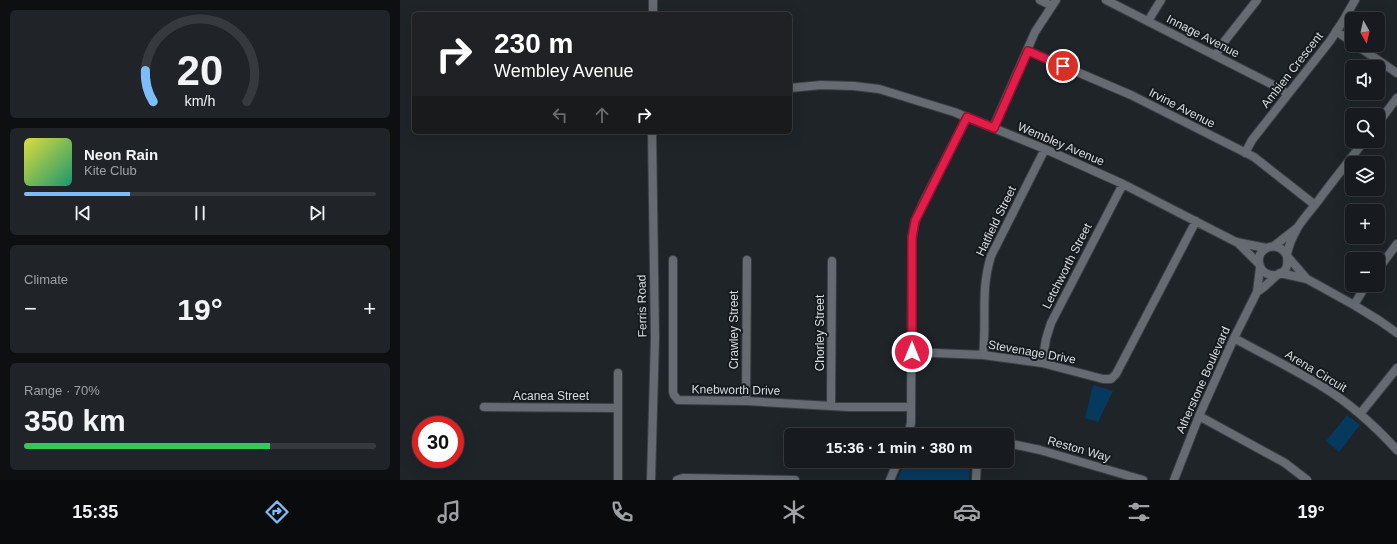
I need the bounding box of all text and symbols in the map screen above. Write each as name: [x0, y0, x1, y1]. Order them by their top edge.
street label: Innage Avenue: [1164, 12, 1242, 61]
north arrow: [1345, 12, 1385, 52]
map controls: [1345, 12, 1385, 292]
icon: right: [428, 28, 480, 80]
text: 230 m: [494, 28, 573, 59]
street label: Ambien Crescent: [1258, 29, 1326, 111]
text: 20: [177, 47, 223, 94]
pin: [1046, 49, 1080, 83]
icon: arrive: [1052, 55, 1074, 77]
button: sound: [1345, 60, 1385, 100]
text: Wembley Avenue: [494, 61, 633, 81]
street label: Irvine Avenue: [1147, 85, 1218, 131]
text: km/h: [185, 92, 216, 108]
icon: left: [549, 104, 571, 126]
icon: ahead: [591, 104, 613, 126]
icon: right: [633, 104, 655, 126]
button: search: [1345, 108, 1385, 148]
street label: Wembley Avenue: [1015, 119, 1107, 169]
text: Neon Rain: [84, 146, 158, 163]
button: layers: [1345, 156, 1385, 196]
text: Kite Club: [84, 163, 137, 178]
street label: Hatfield Street: [973, 183, 1019, 258]
icon: previous: [72, 202, 94, 224]
icon: pause: [189, 202, 211, 224]
icon: next: [306, 202, 328, 224]
button: +: [1345, 204, 1385, 244]
street label: Letchworth Street: [1039, 220, 1095, 311]
button: −: [1345, 252, 1385, 292]
text: Climate: [24, 272, 68, 287]
street label: Ferris Road: [634, 275, 650, 337]
street label: Crawley Street: [727, 290, 741, 369]
text: 19°: [177, 293, 223, 326]
street label: Chorley Street: [813, 294, 827, 371]
text: −: [24, 296, 37, 321]
text: +: [363, 296, 376, 321]
street label: Atherstone Boulevard: [1173, 324, 1233, 436]
position arrow: [891, 331, 933, 373]
street label: Stevenage Drive: [987, 337, 1077, 367]
street label: Arena Circuit: [1283, 347, 1350, 395]
street label: Knebworth Drive: [692, 382, 781, 398]
text: Range · 70%: [24, 383, 100, 398]
street label: Acanea Street: [513, 389, 590, 403]
text: 350 km: [24, 404, 126, 437]
speed limit sign: 30: [412, 416, 464, 468]
street label: Reston Way: [1046, 433, 1112, 465]
text: 15:36 · 1 min · 380 m: [826, 439, 972, 456]
icon: directions: [263, 498, 291, 526]
icon: music: [435, 498, 463, 526]
icon: phone: [608, 498, 636, 526]
icon: climate: [780, 498, 808, 526]
icon: car: [953, 498, 981, 526]
icon: filters: [1125, 498, 1153, 526]
text: 15:35: [72, 502, 118, 522]
text: 19°: [1297, 502, 1325, 522]

